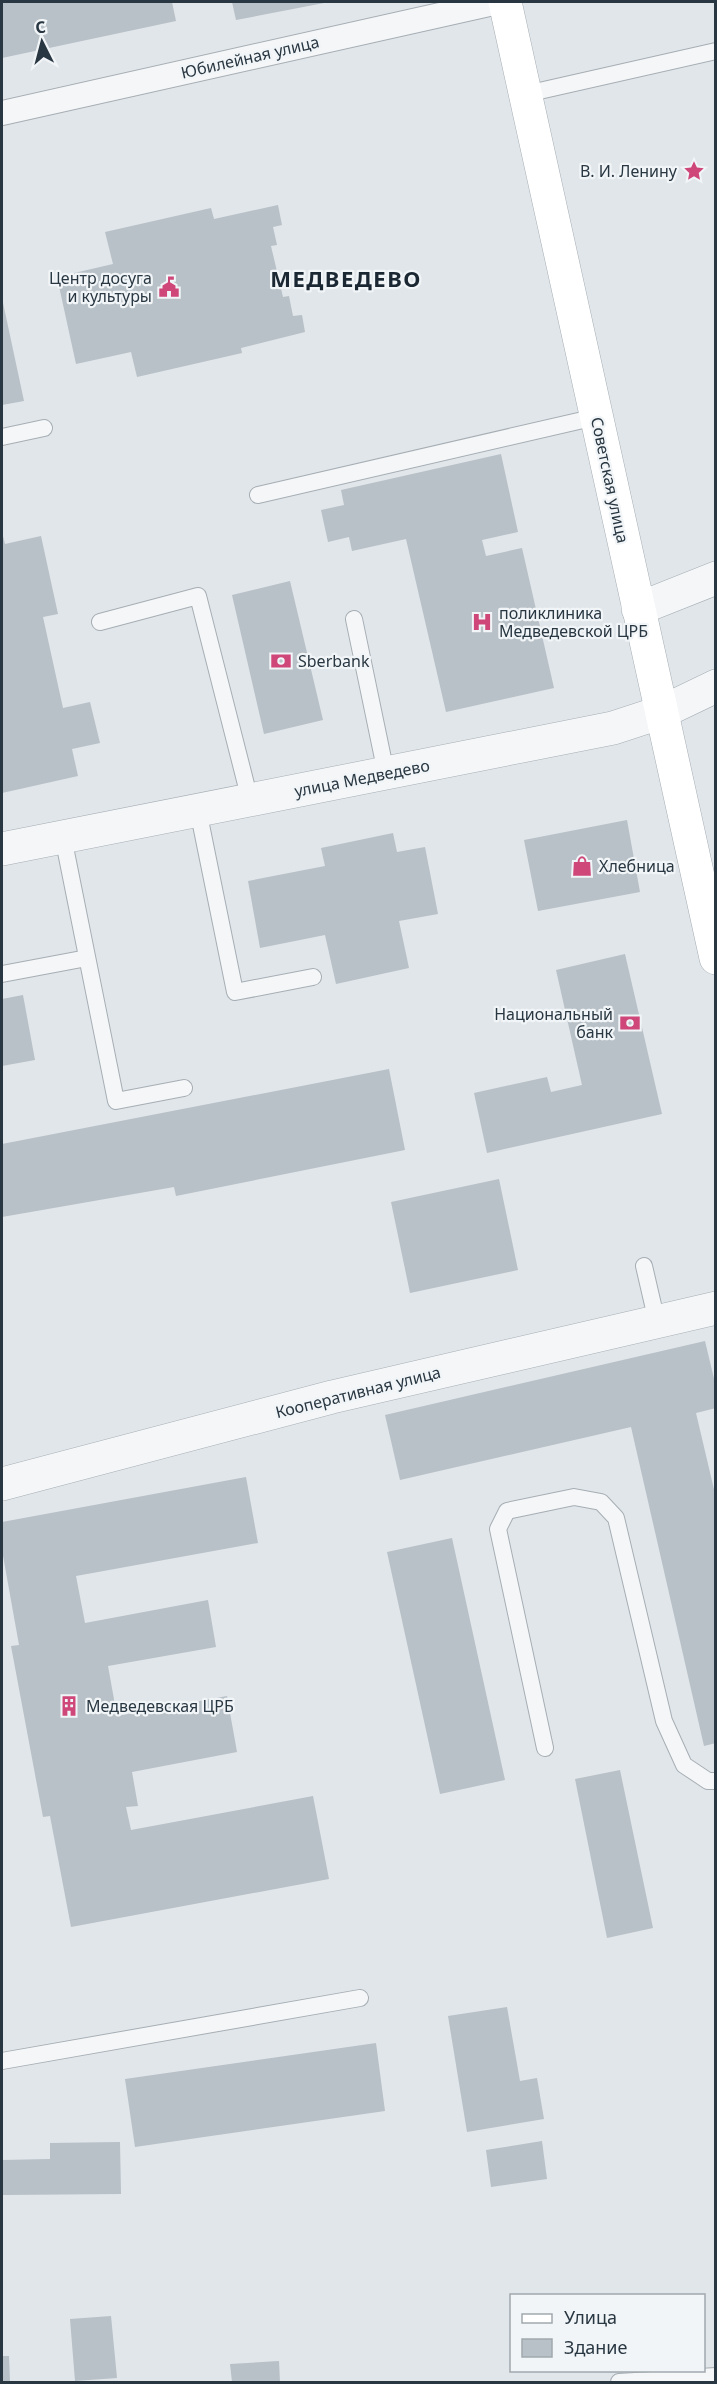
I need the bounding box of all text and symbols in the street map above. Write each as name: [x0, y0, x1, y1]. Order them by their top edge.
north arrow: [12, 12, 72, 72]
text: С: [34, 16, 47, 39]
street label: Юбилейная улица: [179, 30, 321, 84]
place icon: В. И. Ленину: [682, 159, 706, 183]
place label: В. И. Ленину: [580, 160, 678, 182]
district label: МЕДВЕДЕВО: [270, 263, 422, 293]
place label: Центр досуга и культуры: [49, 267, 152, 307]
public building icon: Центр досуга и культуры: [157, 275, 181, 299]
street label: Советская улица: [586, 415, 634, 545]
place label: поликлиника Медведевской ЦРБ: [499, 602, 648, 642]
hospital icon: поликлиника Медведевской ЦРБ: [470, 610, 494, 634]
bank icon: Sberbank: [269, 649, 293, 673]
place label: Sberbank: [298, 650, 370, 672]
street label: улица Медведево: [293, 754, 431, 802]
shop icon: Хлебница: [570, 854, 594, 878]
place label: Хлебница: [599, 855, 675, 877]
place label: Национальный банк: [494, 1003, 613, 1043]
bank icon: Национальный банк: [618, 1011, 642, 1035]
street label: Кооперативная улица: [273, 1361, 443, 1423]
building icon: Медведевская ЦРБ: [57, 1694, 81, 1718]
place label: Медведевская ЦРБ: [86, 1695, 234, 1717]
legend: [510, 2294, 705, 2372]
text: Улица: [564, 2305, 617, 2329]
text: Здание: [564, 2335, 628, 2359]

